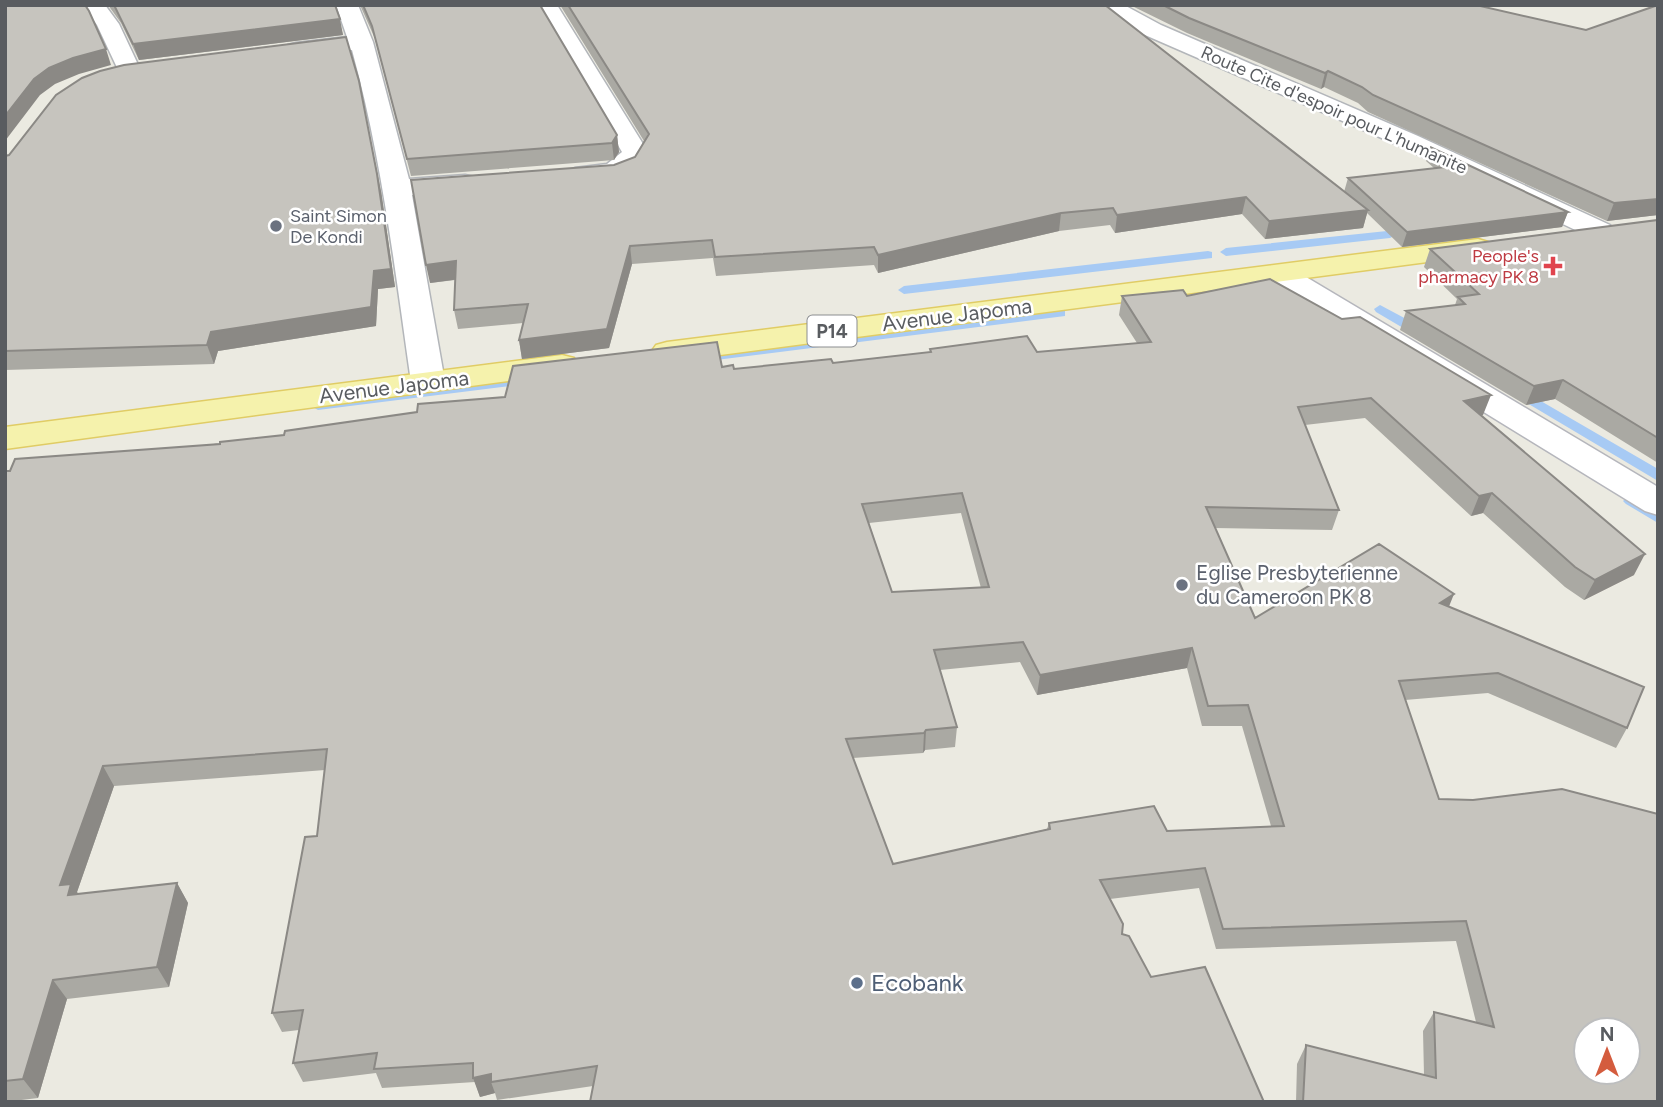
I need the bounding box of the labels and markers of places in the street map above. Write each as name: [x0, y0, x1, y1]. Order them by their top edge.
place label: Saint Simon De Kondi: [290, 205, 387, 248]
marker: Saint Simon De Kondi: [268, 218, 284, 234]
place label: People's pharmacy PK 8: [1418, 245, 1539, 288]
marker: People's pharmacy PK 8: [1545, 258, 1561, 274]
place label: Eglise Presbyterienne du Cameroon PK 8: [1196, 560, 1398, 609]
marker: Eglise Presbyterienne du Cameroon PK 8: [1174, 577, 1190, 593]
place label: Ecobank: [871, 968, 964, 997]
marker: Ecobank: [849, 975, 865, 991]

